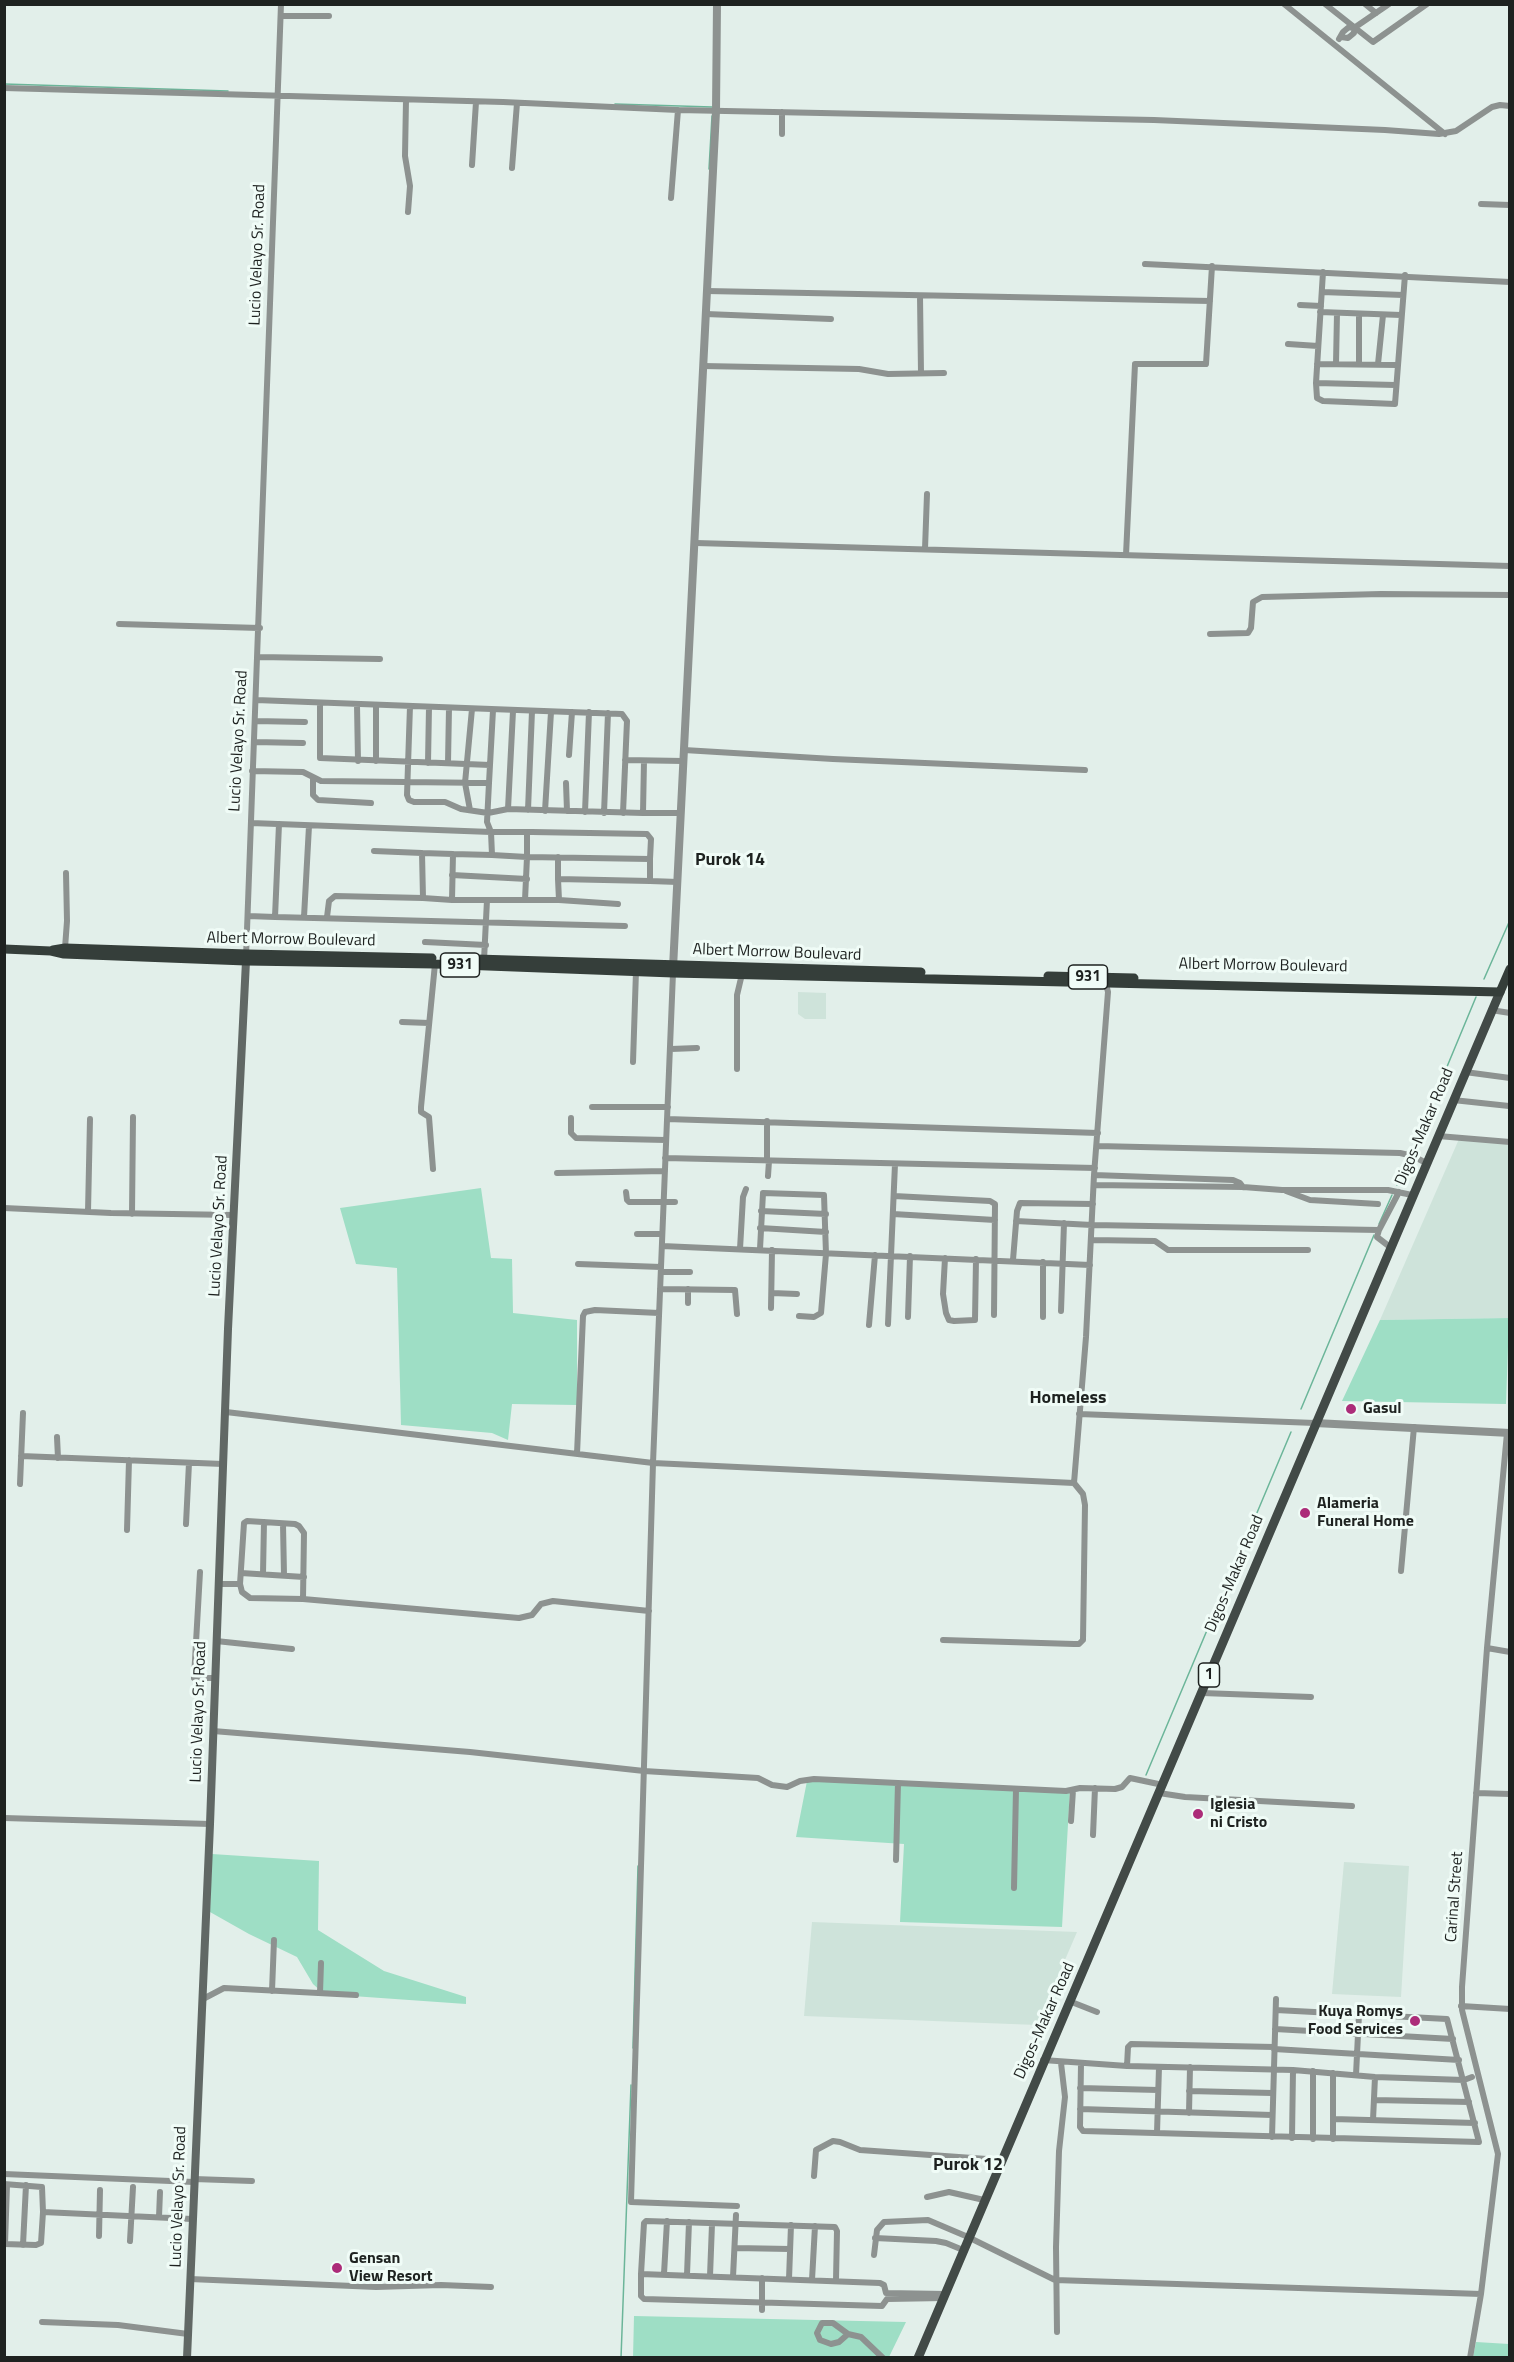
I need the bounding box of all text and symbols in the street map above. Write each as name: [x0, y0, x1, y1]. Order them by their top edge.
street label: Lucio Velayo Sr. Road: [246, 184, 270, 326]
street label: Lucio Velayo Sr. Road: [226, 670, 252, 812]
district label: Purok 14: [695, 850, 765, 872]
street label: Albert Morrow Boulevard: [206, 929, 376, 951]
street label: Albert Morrow Boulevard: [692, 940, 862, 966]
road number: 931: [440, 953, 480, 977]
street label: Albert Morrow Boulevard: [1178, 955, 1348, 977]
road number: 931: [1068, 965, 1108, 989]
street label: Digos-Makar Road: [1392, 1065, 1458, 1189]
street label: Lucio Velayo Sr. Road: [206, 1155, 232, 1297]
district label: Homeless: [1030, 1388, 1106, 1410]
place label: Gasul: [1363, 1399, 1402, 1419]
marker: Gasul: [1344, 1402, 1358, 1416]
place label: Alameria Funeral Home: [1317, 1494, 1414, 1532]
marker: Alameria Funeral Home: [1298, 1506, 1312, 1520]
street label: Digos-Makar Road: [1202, 1512, 1268, 1636]
street label: Lucio Velayo Sr. Road: [187, 1641, 211, 1783]
road number: 1: [1198, 1663, 1220, 1687]
place label: Iglesia ni Cristo: [1210, 1795, 1267, 1833]
marker: Iglesia ni Cristo: [1191, 1807, 1205, 1821]
street label: Carinal Street: [1442, 1851, 1468, 1943]
street label: Digos-Makar Road: [1011, 1960, 1079, 2082]
place label: Kuya Romys Food Services: [1308, 2002, 1403, 2040]
marker: Kuya Romys Food Services: [1408, 2014, 1422, 2028]
street label: Lucio Velayo Sr. Road: [167, 2126, 191, 2268]
district label: Purok 12: [933, 2155, 1003, 2177]
place label: Gensan View Resort: [349, 2249, 433, 2287]
marker: Gensan View Resort: [330, 2261, 344, 2275]

